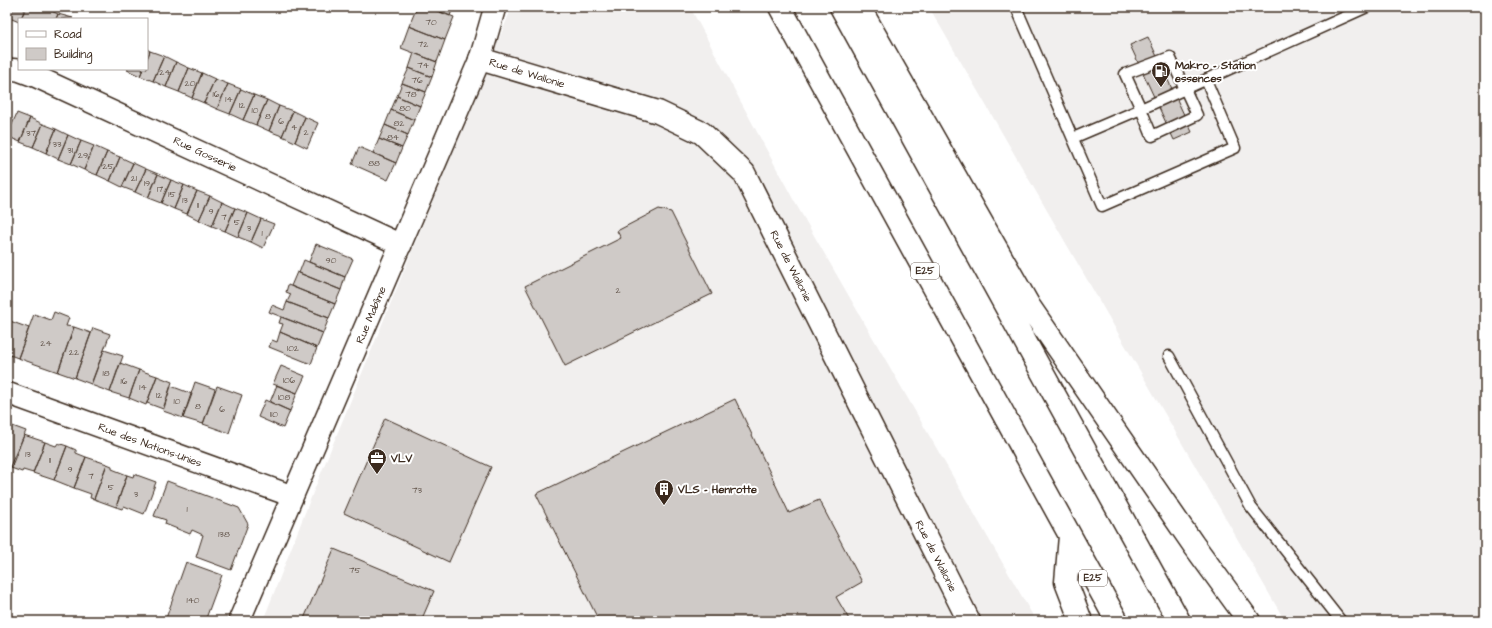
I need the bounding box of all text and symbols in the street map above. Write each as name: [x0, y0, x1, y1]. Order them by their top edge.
house number: 70: [425, 16, 437, 29]
legend: [18, 18, 148, 70]
text: Road: [54, 26, 82, 43]
house number: 72: [418, 38, 429, 51]
text: Building: [54, 46, 92, 64]
street label: Rue de Wallonie: [487, 54, 567, 92]
place label: Makro - Station essences: [1174, 58, 1256, 86]
house number: 74: [417, 59, 429, 72]
fuel station icon: Makro - Station essences: [1150, 60, 1172, 88]
house number: 24: [159, 66, 171, 79]
house number: 76: [411, 74, 423, 87]
house number: 20: [185, 77, 196, 90]
house number: 16: [213, 88, 220, 101]
house number: 78: [405, 88, 417, 101]
house number: 14: [225, 93, 233, 106]
house number: 12: [239, 99, 246, 112]
house number: 80: [399, 102, 411, 115]
house number: 10: [252, 104, 259, 117]
house number: 8: [265, 110, 271, 123]
house number: 6: [278, 115, 284, 128]
house number: 82: [394, 117, 405, 130]
house number: 4: [291, 121, 297, 134]
house number: 2: [303, 126, 309, 139]
house number: 37: [26, 127, 37, 140]
house number: 84: [387, 131, 399, 144]
street label: Rue Gosserie: [171, 133, 239, 175]
house number: 33: [52, 138, 62, 151]
house number: 31: [67, 144, 73, 157]
house number: 29: [78, 149, 88, 162]
house number: 88: [368, 157, 380, 170]
house number: 25: [102, 160, 114, 173]
house number: 21: [131, 172, 137, 185]
house number: 19: [144, 177, 150, 190]
house number: 17: [157, 183, 164, 196]
house number: 15: [168, 188, 176, 201]
house number: 13: [182, 194, 188, 207]
house number: 11: [197, 199, 199, 212]
house number: 9: [208, 205, 214, 218]
house number: 7: [221, 211, 227, 224]
house number: 5: [234, 216, 241, 229]
house number: 3: [247, 222, 252, 235]
house number: 1: [261, 227, 263, 240]
street label: Rue de Wallonie: [767, 228, 816, 304]
house number: 90: [326, 254, 337, 267]
road number: E25: [911, 263, 939, 279]
street label: Rue Mabîme: [352, 284, 390, 346]
house number: 2: [615, 284, 621, 297]
house number: 24: [40, 337, 52, 350]
house number: 102: [287, 342, 300, 355]
house number: 22: [69, 346, 80, 359]
house number: 18: [103, 367, 110, 380]
house number: 106: [283, 374, 296, 387]
house number: 16: [121, 375, 128, 388]
house number: 14: [139, 381, 147, 394]
house number: 12: [156, 389, 163, 402]
house number: 108: [278, 391, 290, 404]
house number: 10: [174, 395, 181, 408]
house number: 8: [195, 400, 201, 413]
house number: 6: [219, 403, 225, 416]
house number: 110: [270, 408, 278, 421]
street label: Rue des Nations-Unies: [96, 419, 204, 471]
office icon: VLV: [366, 447, 388, 475]
house number: 13: [25, 448, 31, 461]
place label: VLV: [390, 451, 413, 466]
house number: 11: [49, 454, 51, 467]
house number: 9: [67, 463, 73, 476]
house number: 7: [88, 470, 94, 483]
building icon: VLS - Henrotte: [653, 478, 675, 506]
house number: 5: [108, 481, 115, 494]
place label: VLS - Henrotte: [677, 482, 757, 497]
house number: 73: [412, 484, 422, 497]
house number: 3: [134, 488, 139, 501]
house number: 1: [186, 503, 188, 516]
street label: Rue de Wallonie: [912, 518, 961, 594]
house number: 138: [218, 528, 230, 541]
house number: 75: [349, 564, 362, 577]
road number: E25: [1079, 570, 1107, 586]
house number: 140: [187, 594, 200, 607]

